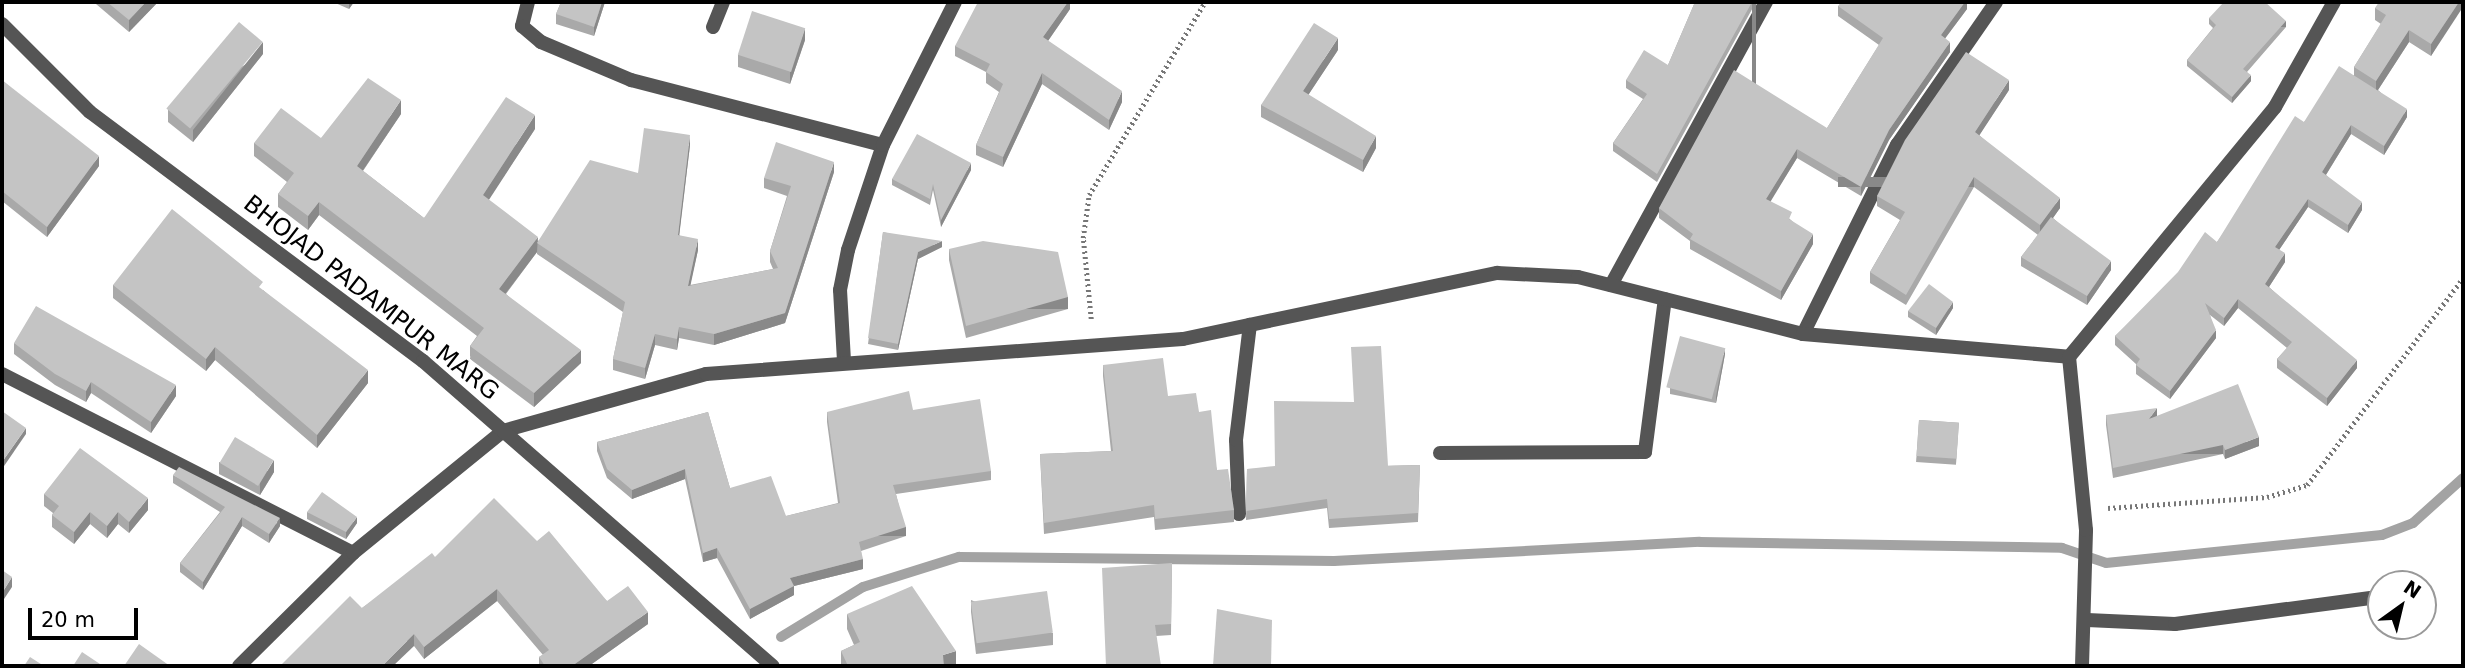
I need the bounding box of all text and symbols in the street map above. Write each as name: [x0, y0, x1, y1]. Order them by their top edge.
street label: BHOJAD PADAMPUR MARG: [238, 189, 504, 407]
north arrow: [2367, 570, 2437, 640]
text: N: [2400, 576, 2425, 603]
scale bar: [32, 594, 142, 638]
text: 20 m: [41, 608, 95, 632]

